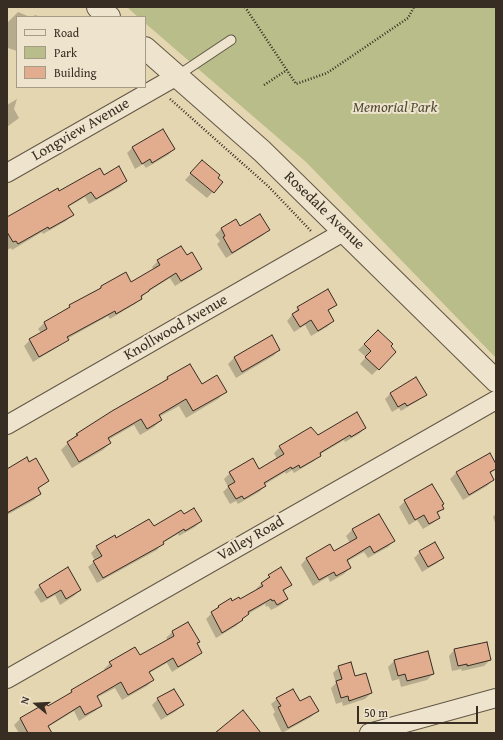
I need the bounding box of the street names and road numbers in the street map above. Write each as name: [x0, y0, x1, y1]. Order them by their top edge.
street label: Longview Avenue: [29, 95, 133, 165]
street label: Rosedale Avenue: [280, 168, 368, 254]
street label: Knollwood Avenue: [121, 291, 231, 365]
street label: Valley Road: [215, 513, 287, 565]

